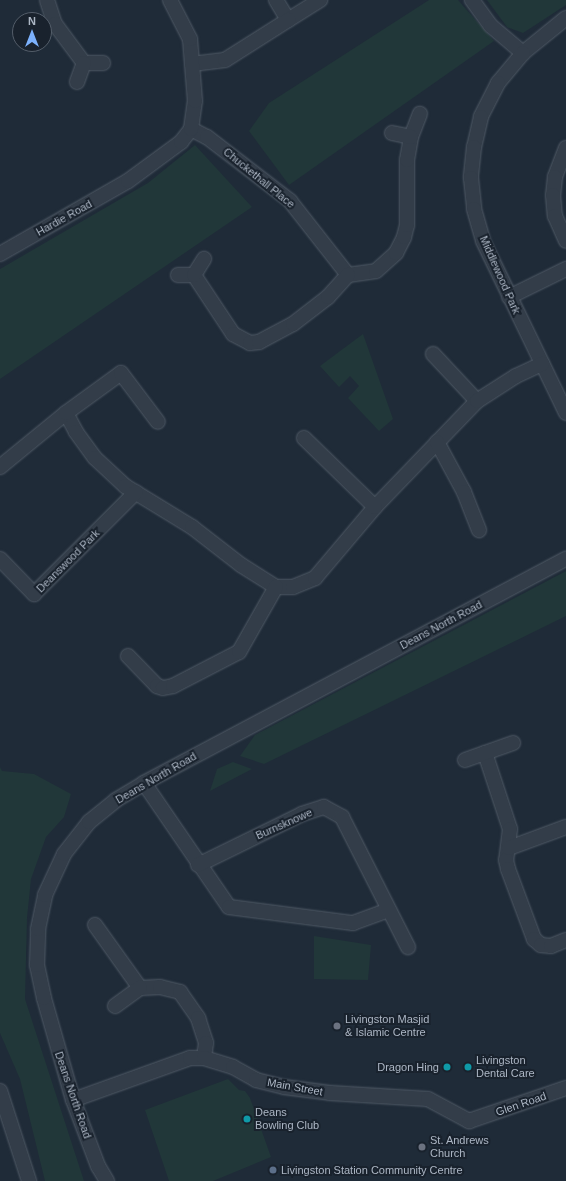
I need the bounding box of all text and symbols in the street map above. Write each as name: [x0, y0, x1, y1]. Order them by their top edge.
north arrow: [12, 12, 52, 52]
text: N: [28, 15, 36, 27]
street label: Chuckethall Place: [221, 145, 297, 211]
street label: Hardie Road: [34, 197, 94, 239]
street label: Middlewood Park: [477, 234, 523, 316]
street label: Deanswood Park: [34, 527, 102, 595]
street label: Deans North Road: [398, 598, 484, 652]
street label: Deans North Road: [113, 750, 199, 806]
street label: Burnsknowe: [254, 806, 314, 842]
place label: Livingston Masjid & Islamic Centre: [345, 1013, 429, 1039]
marker: Livingston Masjid & Islamic Centre: [332, 1021, 342, 1031]
street label: Deans North Road: [52, 1050, 94, 1140]
place label: Livingston Dental Care: [476, 1054, 535, 1080]
place label: Dragon Hing: [377, 1060, 439, 1074]
marker: Dragon Hing: [442, 1062, 452, 1072]
marker: Livingston Dental Care: [463, 1062, 473, 1072]
street label: Main Street: [266, 1076, 324, 1098]
street label: Glen Road: [494, 1089, 548, 1119]
place label: Deans Bowling Club: [255, 1106, 319, 1132]
marker: Deans Bowling Club: [242, 1114, 252, 1124]
place label: St. Andrews Church: [430, 1134, 489, 1160]
marker: St. Andrews Church: [417, 1142, 427, 1152]
place label: Livingston Station Community Centre: [281, 1163, 463, 1177]
marker: Livingston Station Community Centre: [268, 1165, 278, 1175]

